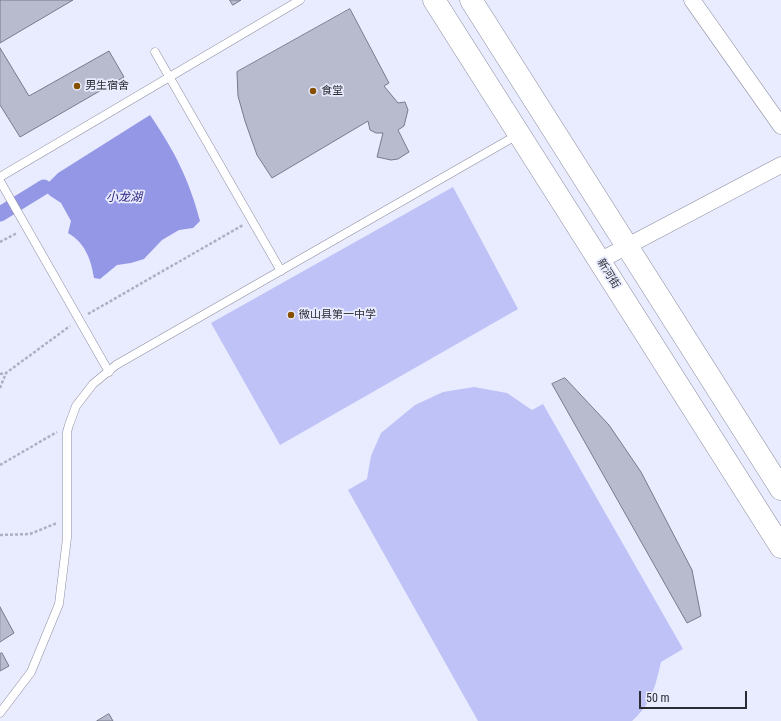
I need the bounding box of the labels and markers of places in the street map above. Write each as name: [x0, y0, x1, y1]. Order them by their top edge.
place label: 男生宿舍: [85, 79, 129, 93]
marker: 男生宿舍: [72, 81, 82, 91]
place label: 食堂: [321, 84, 343, 98]
marker: 食堂: [308, 86, 318, 96]
place label: 微山县第一中学: [299, 308, 376, 322]
marker: 微山县第一中学: [286, 310, 296, 320]

